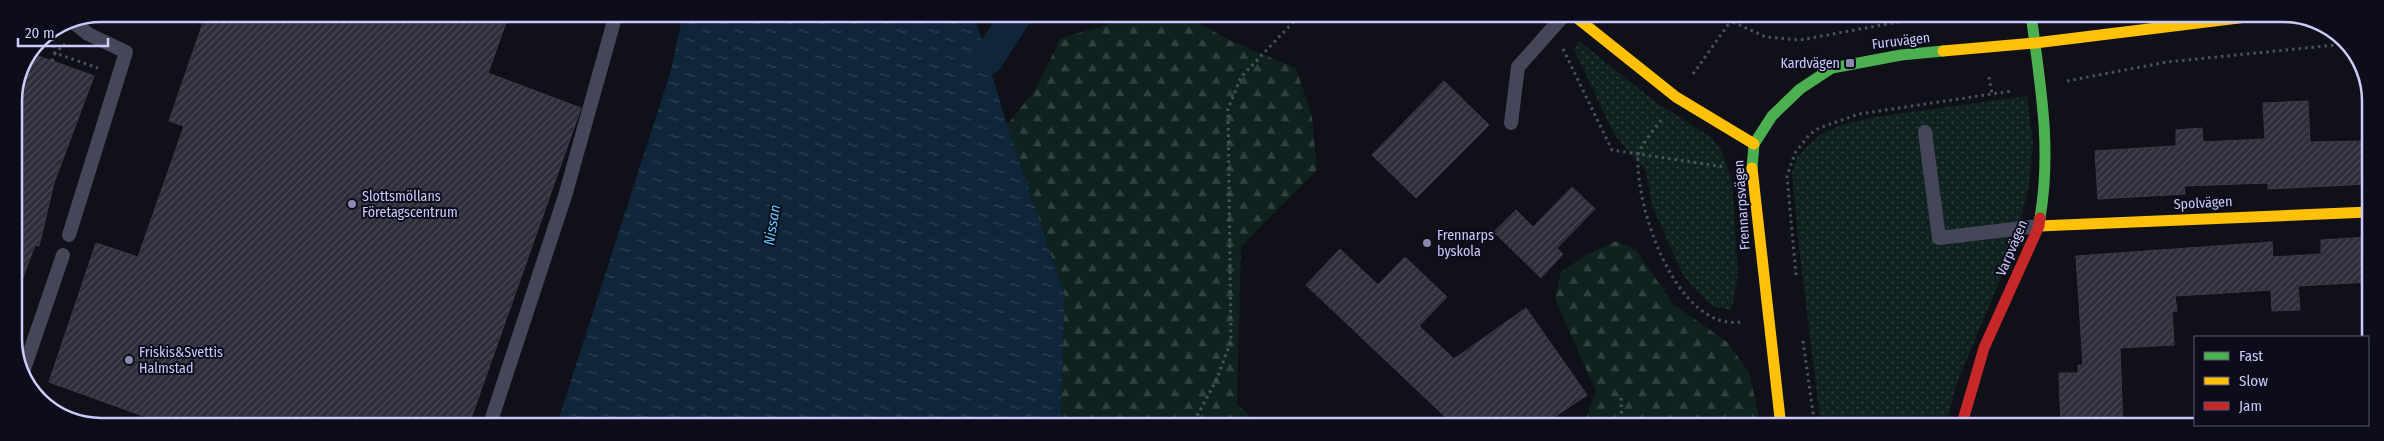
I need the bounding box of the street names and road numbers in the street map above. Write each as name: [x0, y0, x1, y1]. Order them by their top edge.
street label: Furuvägen: [1871, 29, 1931, 53]
street label: Frennarpsvägen: [1730, 159, 1754, 251]
street label: Spolvägen: [2173, 193, 2233, 213]
street label: Varpvägen: [1993, 217, 2031, 279]

